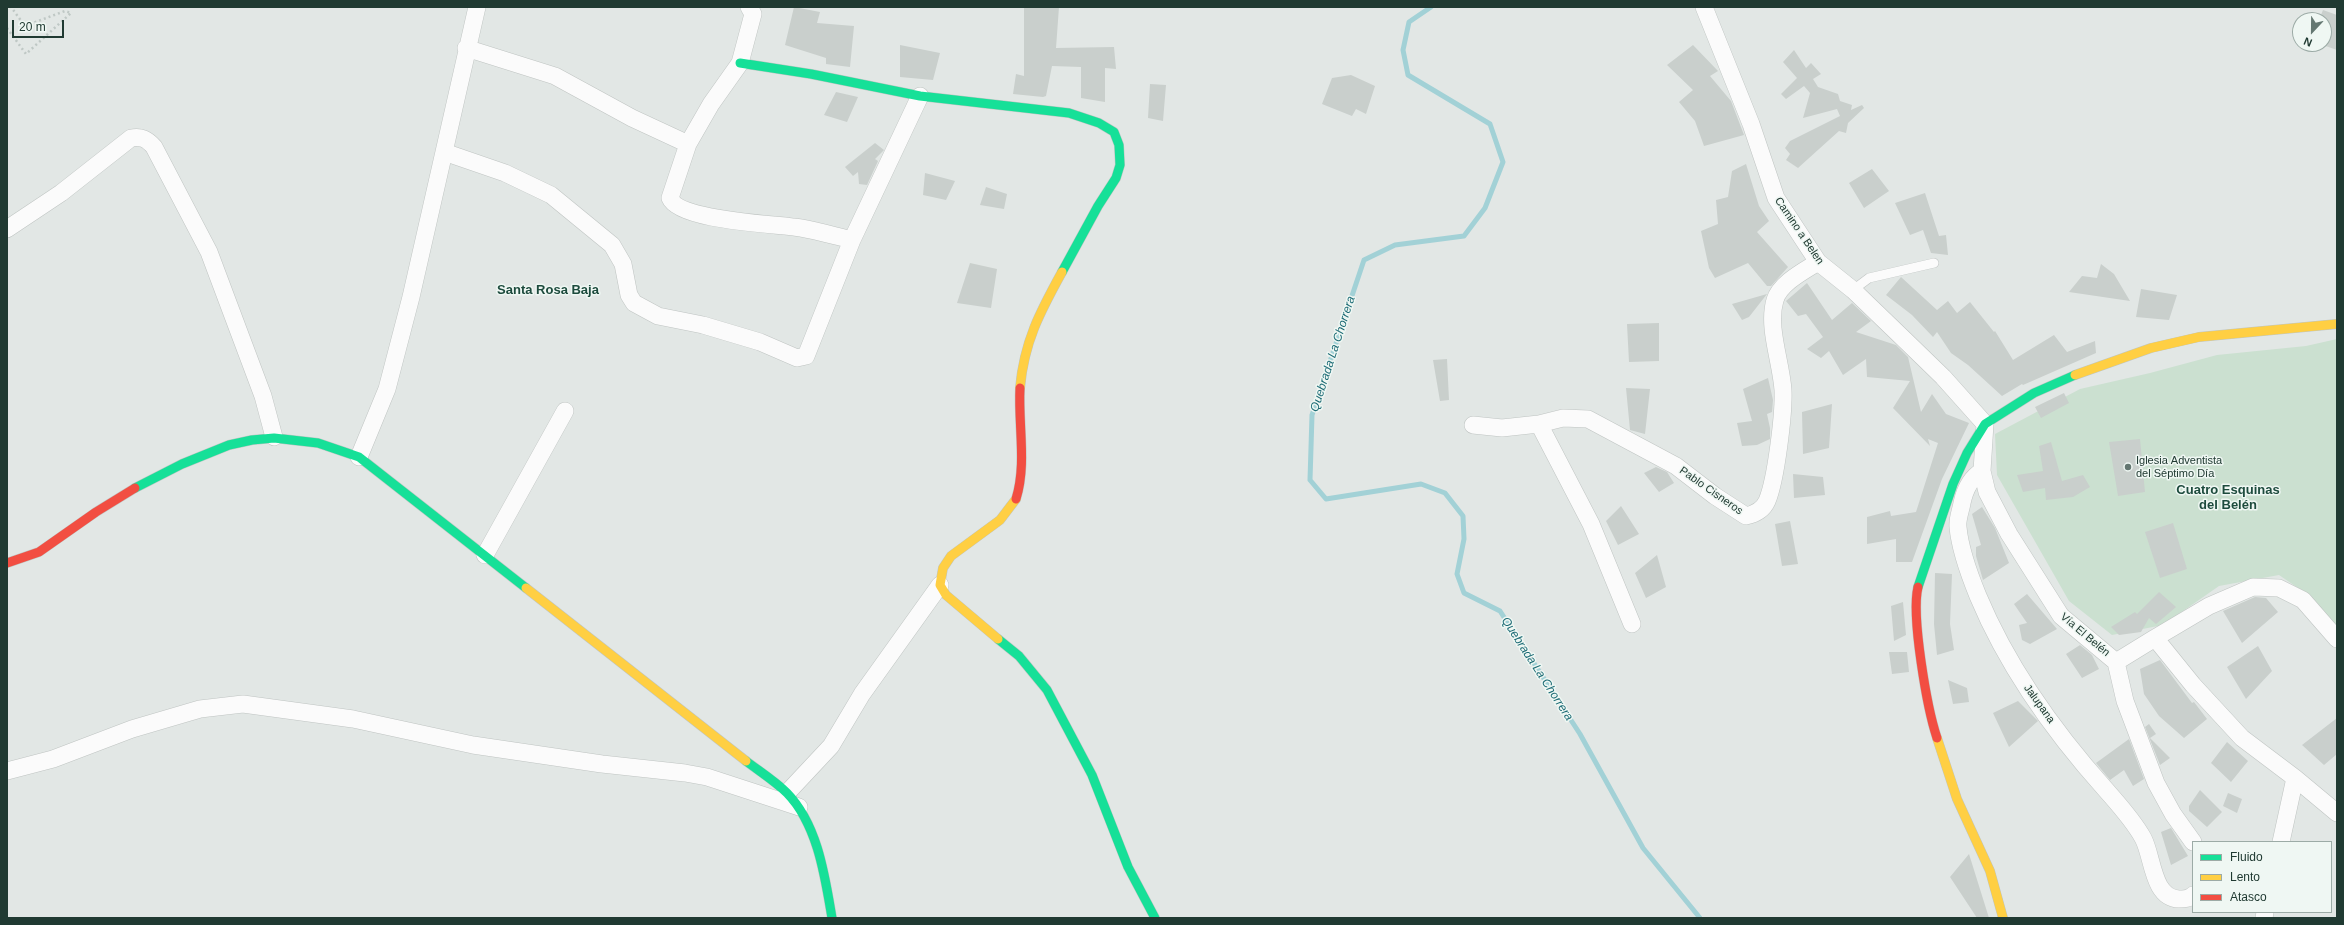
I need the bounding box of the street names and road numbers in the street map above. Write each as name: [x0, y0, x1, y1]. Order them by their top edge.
street label: Camino a Belen: [1772, 195, 1826, 267]
street label: Pablo Cisneros: [1677, 464, 1745, 518]
street label: Vía El Belén: [2058, 610, 2112, 660]
street label: Jalupana: [2021, 682, 2057, 726]

